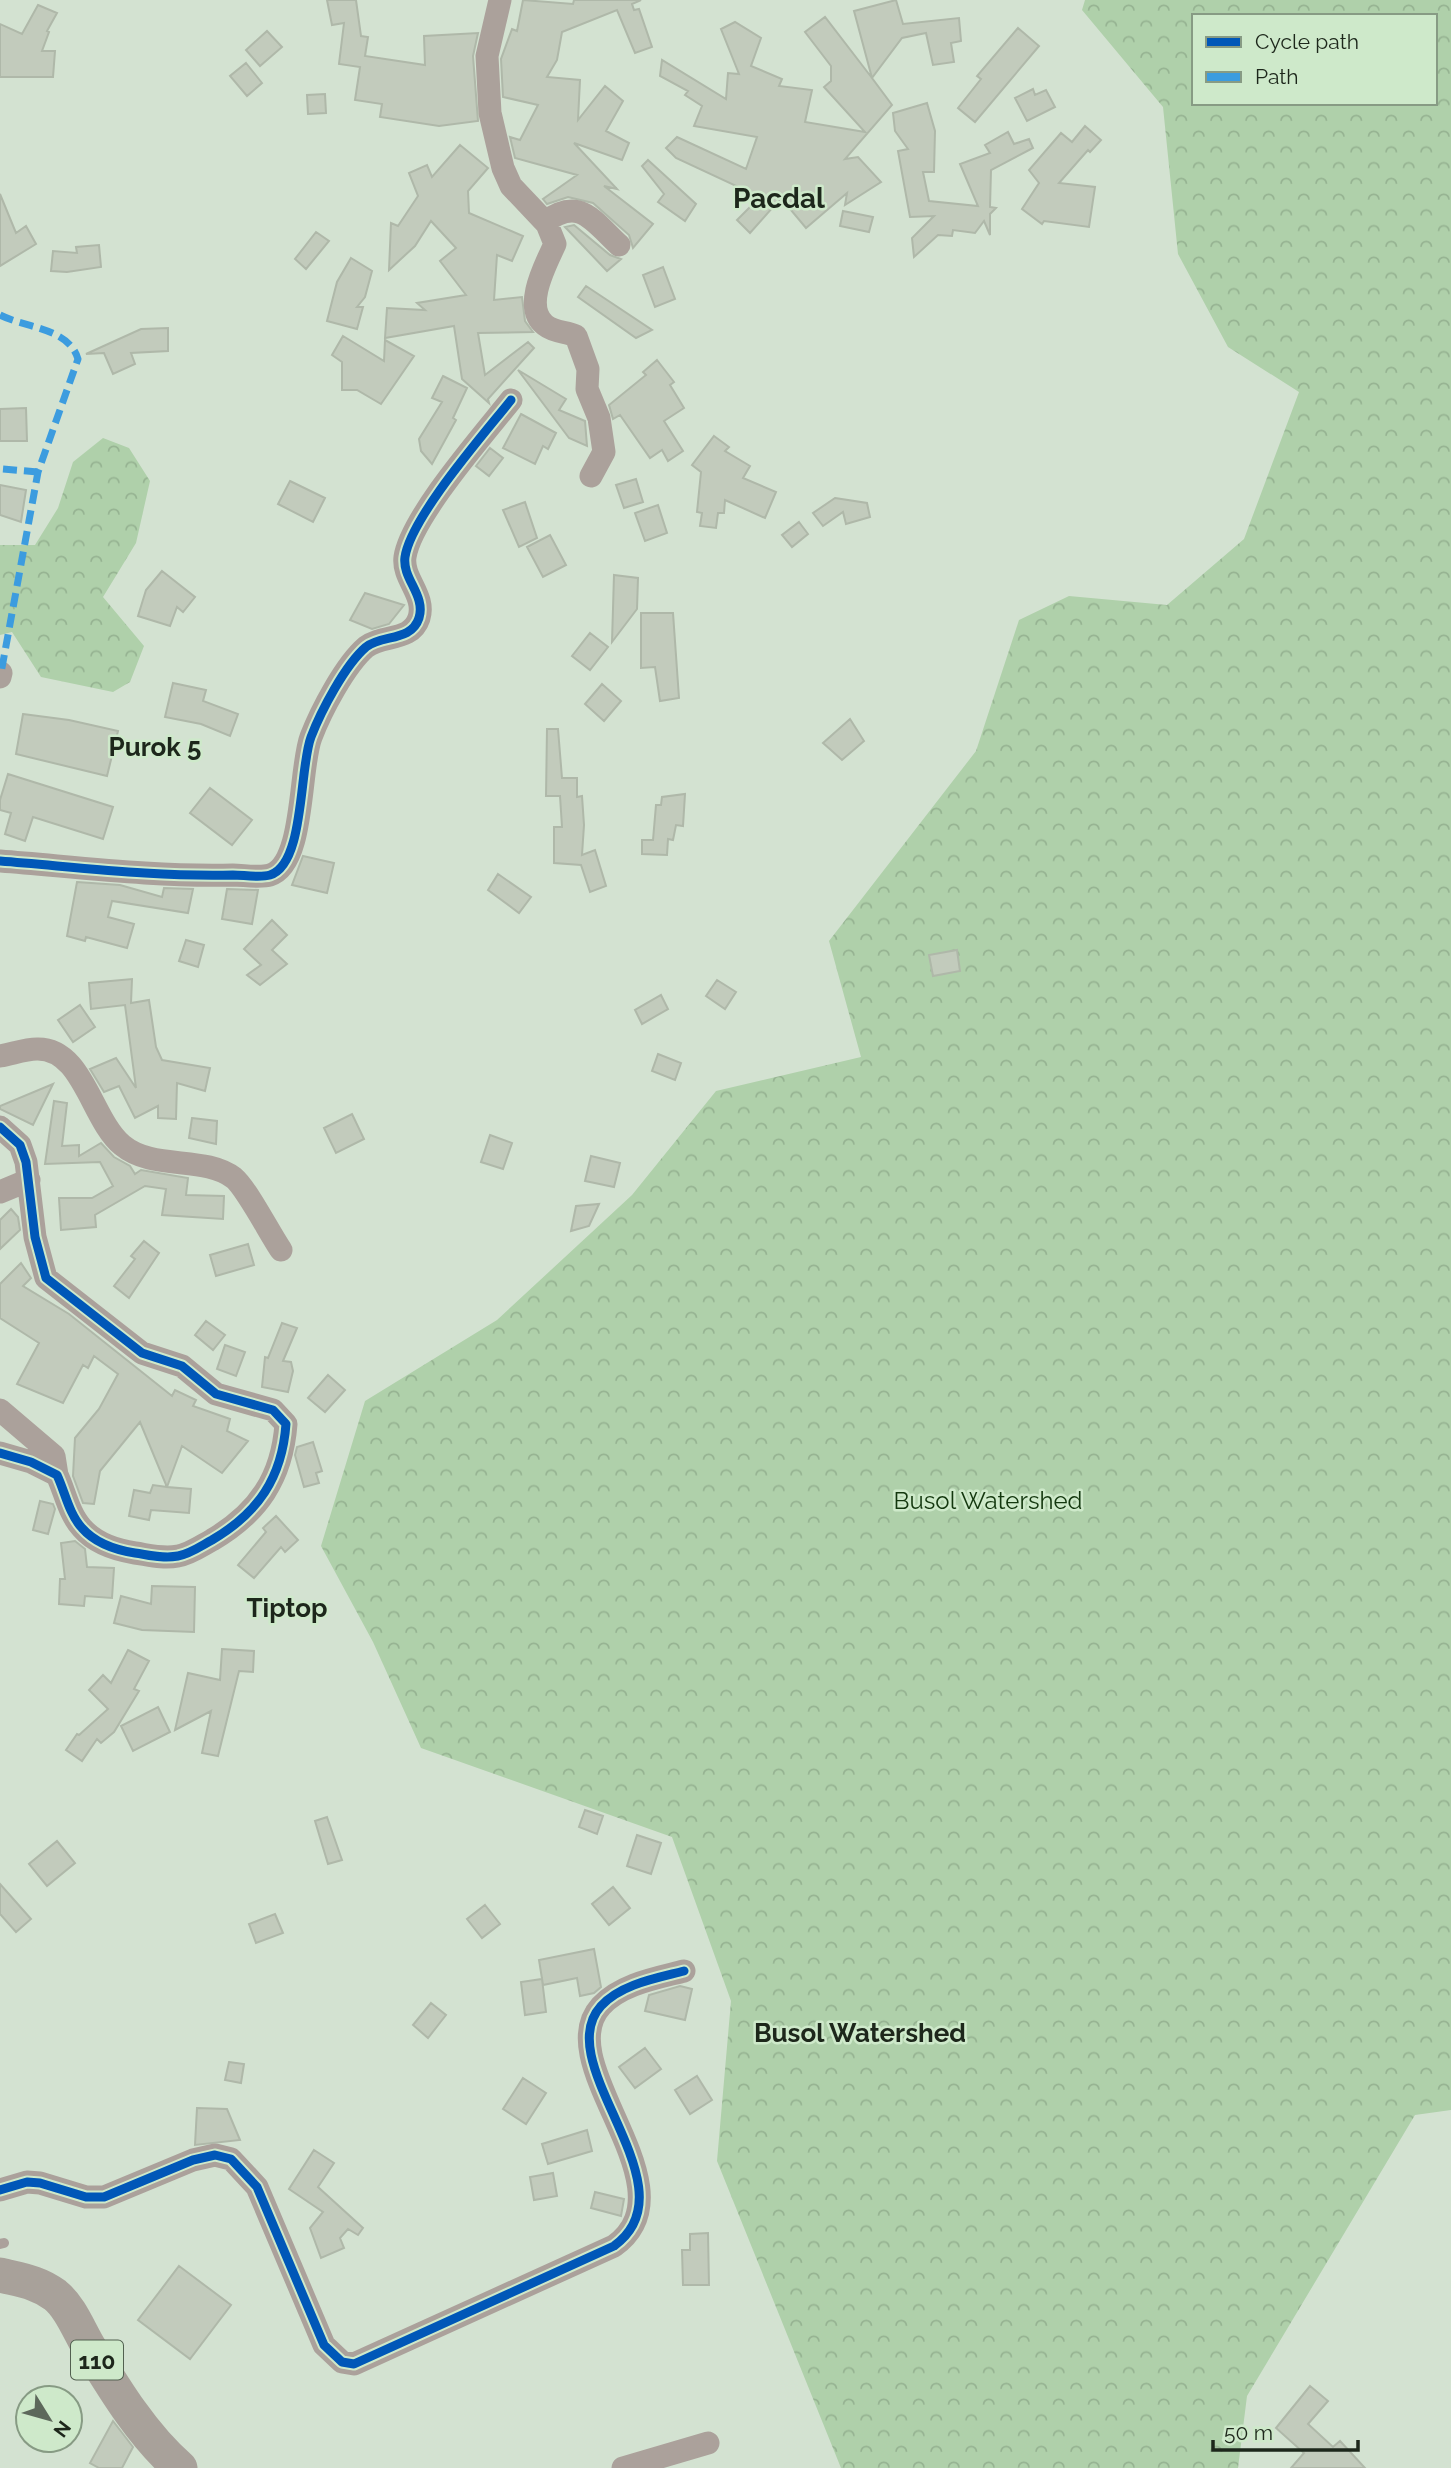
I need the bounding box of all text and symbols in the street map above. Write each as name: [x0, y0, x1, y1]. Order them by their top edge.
legend: [1192, 14, 1437, 105]
text: Cycle path: [1255, 29, 1359, 54]
text: Path: [1255, 64, 1299, 89]
district label: Pacdal: [733, 182, 825, 215]
district label: Purok 5: [108, 732, 202, 762]
park label: Busol Watershed: [894, 1486, 1082, 1515]
district label: Tiptop: [246, 1593, 328, 1623]
district label: Busol Watershed: [754, 2018, 966, 2048]
road number: 110: [71, 2340, 123, 2380]
north arrow: [14, 2384, 84, 2454]
scale bar: [1213, 2408, 1358, 2452]
text: N: [49, 2417, 76, 2442]
text: 50 m: [1224, 2420, 1273, 2445]

